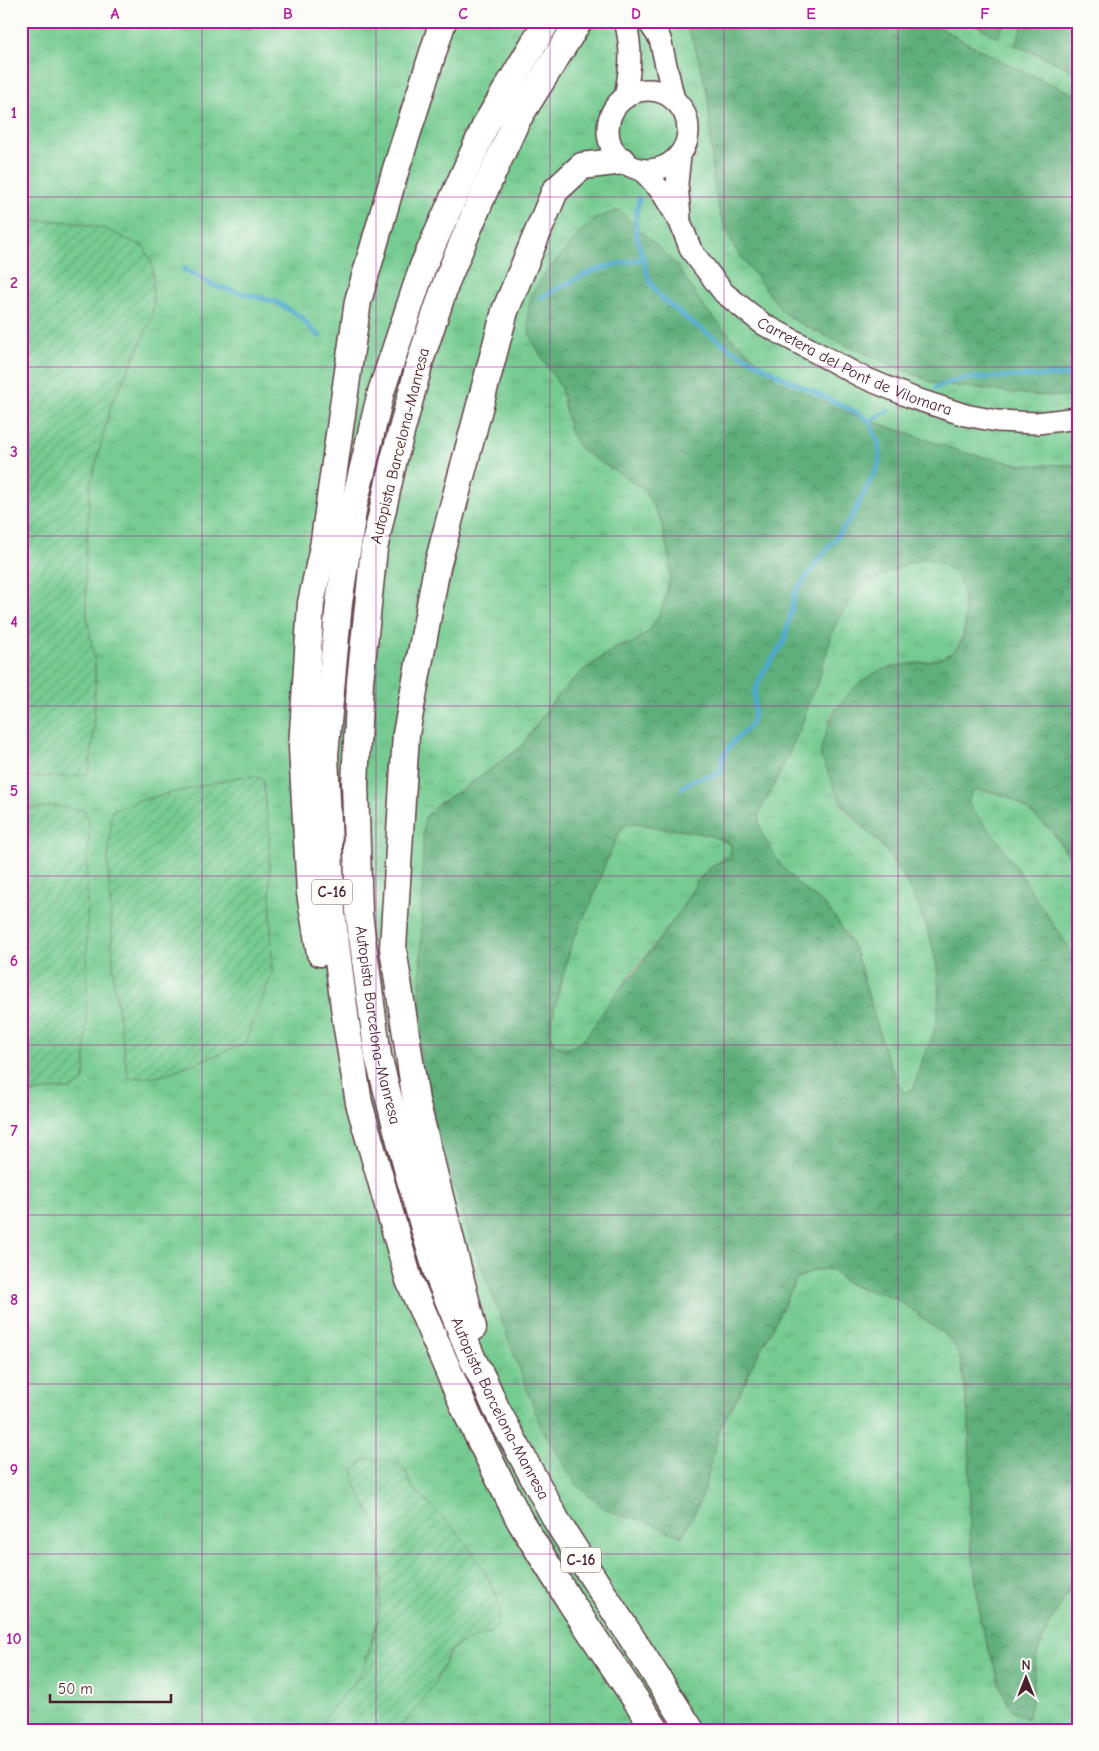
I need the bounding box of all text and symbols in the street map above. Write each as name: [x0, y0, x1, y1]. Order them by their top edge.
text: A: [111, 5, 120, 23]
text: B: [283, 5, 293, 23]
text: C: [458, 5, 468, 23]
text: D: [631, 5, 641, 23]
text: E: [806, 5, 816, 23]
text: F: [980, 5, 990, 23]
text: 1: [11, 104, 17, 122]
text: 2: [10, 274, 18, 292]
street label: Carretera del Pont de Vilomara: [753, 314, 954, 419]
street label: Autopista Barcelona-Manresa: [367, 346, 433, 546]
text: 3: [10, 443, 18, 461]
text: 4: [10, 613, 18, 631]
text: 5: [10, 782, 18, 800]
road number: C-16: [312, 880, 352, 904]
street label: Autopista Barcelona-Manresa: [352, 925, 404, 1126]
text: 6: [10, 952, 18, 970]
text: 7: [10, 1122, 18, 1140]
text: 8: [10, 1291, 18, 1309]
street label: Autopista Barcelona-Manresa: [447, 1315, 553, 1503]
text: 9: [10, 1461, 18, 1479]
road number: C-16: [561, 1548, 601, 1572]
text: 10: [6, 1630, 22, 1648]
north arrow: [1002, 1654, 1052, 1704]
text: N: [1021, 1657, 1031, 1674]
scale bar: [50, 1671, 171, 1703]
text: 50 m: [58, 1680, 93, 1698]

